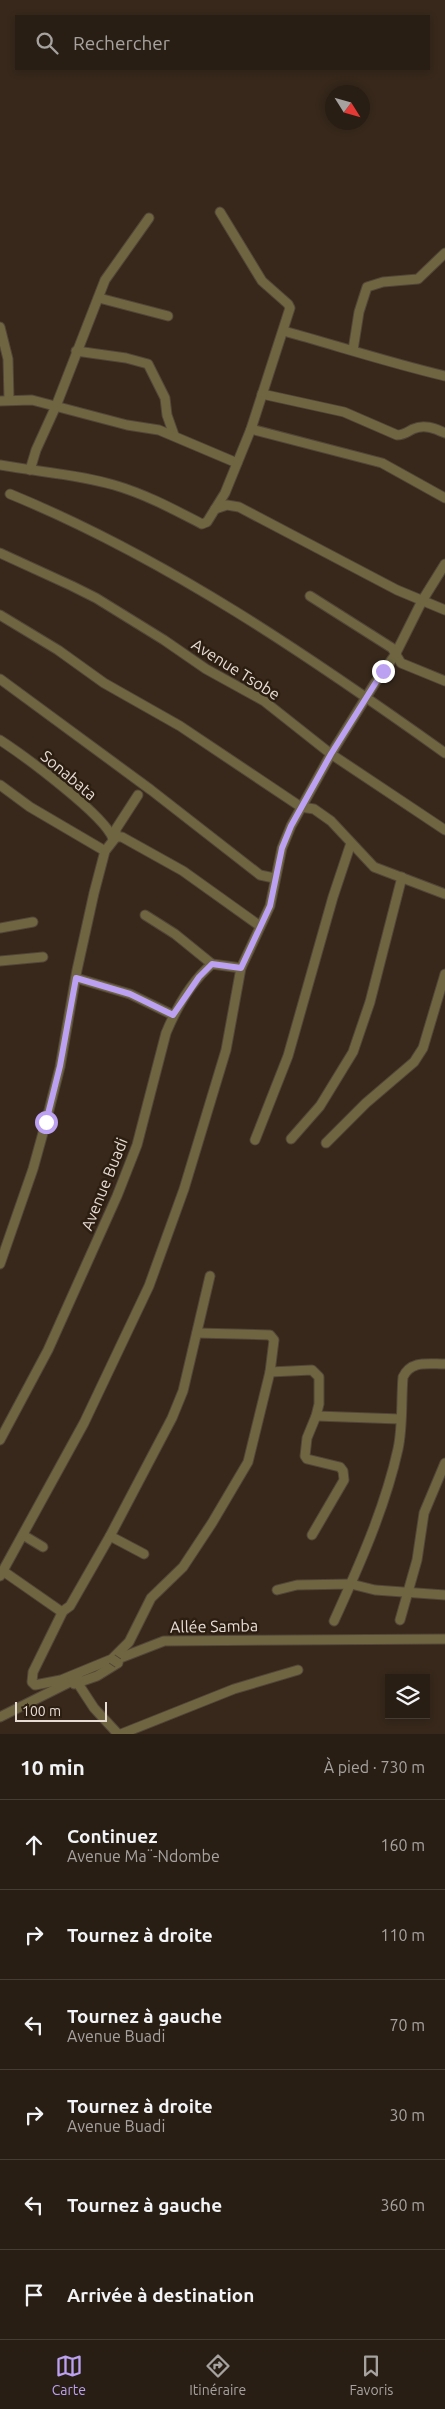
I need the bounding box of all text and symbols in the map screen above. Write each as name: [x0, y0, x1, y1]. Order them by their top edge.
search box: [15, 15, 430, 70]
icon: search: [33, 29, 61, 57]
text: Rechercher: [73, 32, 170, 54]
north arrow: [325, 85, 370, 130]
street label: Avenue Tsobe: [189, 635, 283, 703]
route end: [372, 660, 395, 683]
street label: Sonabata: [37, 747, 101, 803]
route start: [35, 1111, 58, 1134]
street label: Avenue Buadi: [77, 1135, 131, 1233]
street label: Allée Samba: [170, 1616, 258, 1636]
map controls: [385, 1674, 430, 1719]
button: layers: [385, 1674, 430, 1719]
scale bar: [15, 1699, 108, 1722]
text: 100 m: [22, 1703, 61, 1719]
text: 10 min: [20, 1755, 85, 1779]
text: À pied · 730 m: [324, 1758, 425, 1776]
text: Continuez: [67, 1825, 157, 1847]
icon: ahead: [20, 1831, 48, 1859]
text: 160 m: [380, 1836, 425, 1854]
text: Avenue Ma¨-Ndombe: [67, 1847, 220, 1865]
icon: right: [20, 1921, 48, 1949]
text: Tournez à droite: [67, 1924, 213, 1946]
text: 110 m: [380, 1926, 425, 1944]
text: Tournez à gauche: [67, 2005, 222, 2027]
icon: left: [20, 2011, 48, 2039]
text: 70 m: [389, 2016, 425, 2034]
text: Avenue Buadi: [67, 2027, 165, 2045]
text: Tournez à droite: [67, 2095, 213, 2117]
icon: right: [20, 2101, 48, 2129]
text: 30 m: [389, 2106, 425, 2124]
text: Avenue Buadi: [67, 2117, 165, 2135]
icon: left: [20, 2191, 48, 2219]
text: Tournez à gauche: [67, 2194, 222, 2216]
text: 360 m: [380, 2196, 425, 2214]
icon: arrive: [20, 2281, 48, 2309]
text: Arrivée à destination: [67, 2284, 254, 2306]
tab: Carte: [52, 2352, 86, 2398]
tab: Itinéraire: [189, 2352, 246, 2398]
tab: Favoris: [350, 2352, 393, 2398]

